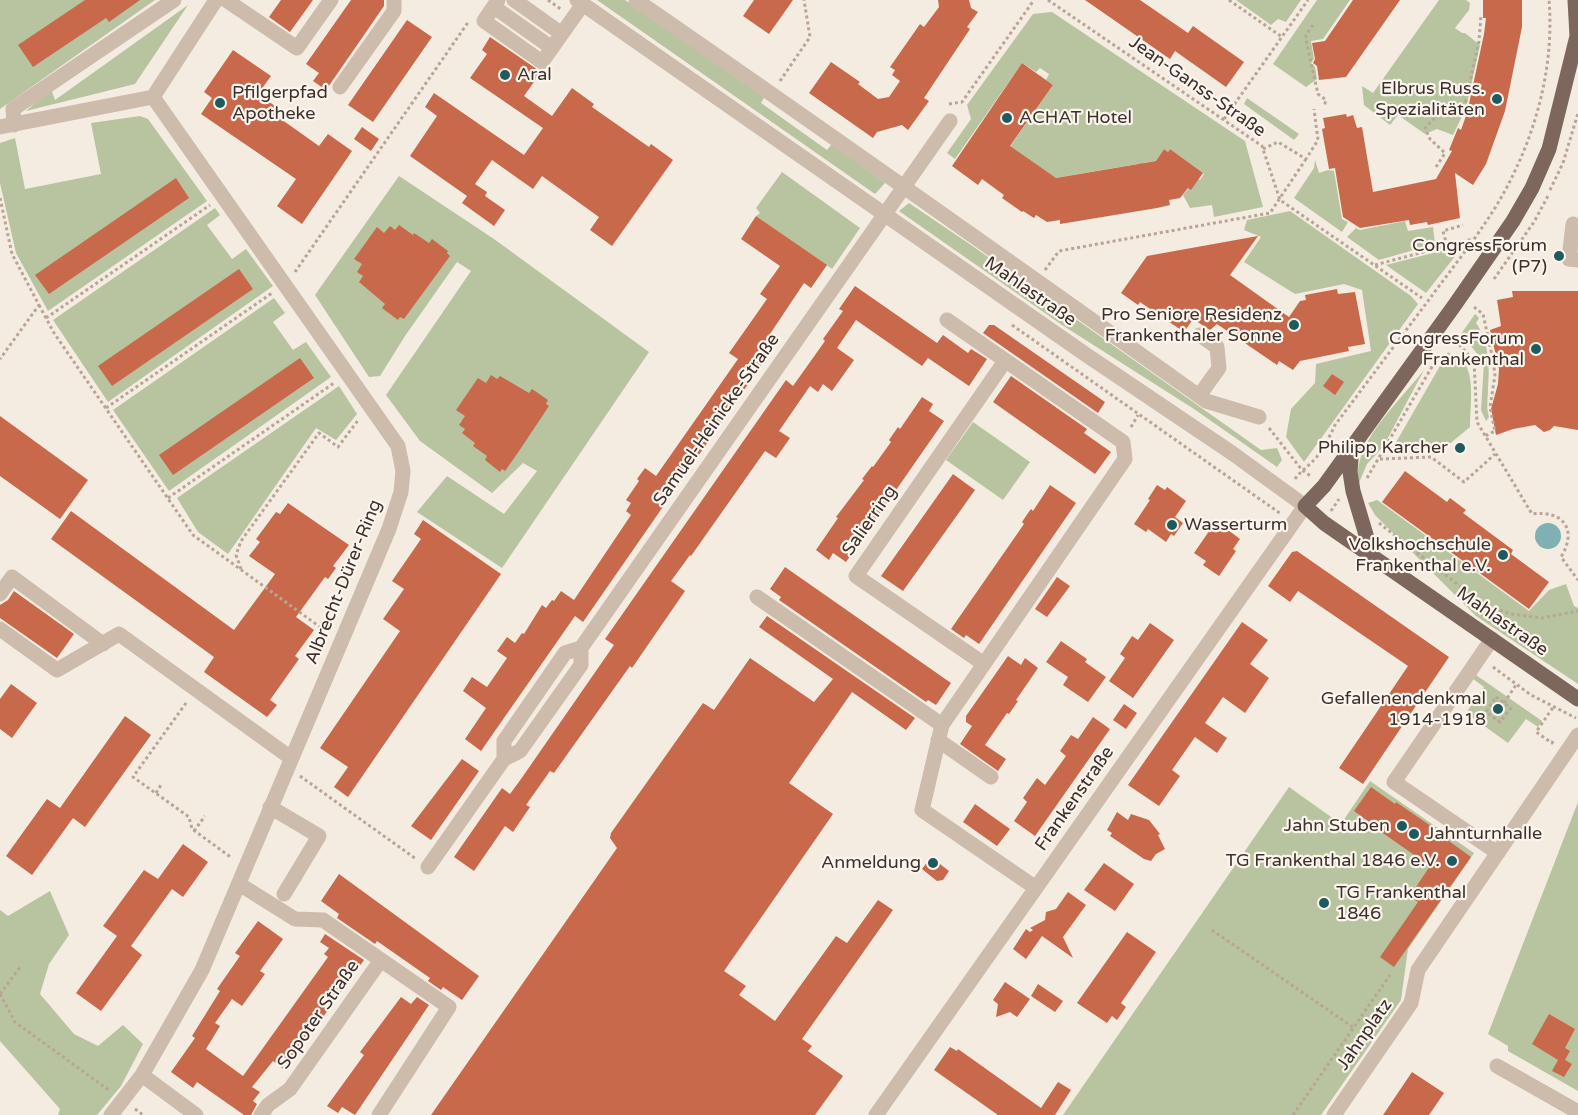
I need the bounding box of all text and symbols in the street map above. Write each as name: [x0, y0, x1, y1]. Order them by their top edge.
street label: Jean-Ganss-Straße: [1125, 32, 1269, 142]
place label: Aral: [517, 64, 552, 86]
marker: Aral: [498, 68, 512, 82]
place label: Elbrus Russ. Spezialitäten: [1375, 78, 1485, 121]
place label: Pfilgerpfad Apotheke: [232, 82, 328, 124]
marker: Elbrus Russ. Spezialitäten: [1490, 92, 1504, 106]
marker: Pfilgerpfad Apotheke: [213, 96, 227, 110]
place label: ACHAT Hotel: [1019, 107, 1132, 129]
marker: ACHAT Hotel: [1000, 111, 1014, 125]
place label: CongressForum (P7): [1412, 235, 1547, 278]
marker: CongressForum (P7): [1552, 249, 1566, 263]
street label: Mahlastraße: [980, 253, 1080, 331]
place label: Pro Seniore Residenz Frankenthaler Sonne: [1101, 304, 1282, 346]
marker: Pro Seniore Residenz Frankenthaler Sonne: [1287, 318, 1301, 332]
place label: CongressForum Frankenthal: [1389, 328, 1524, 370]
street label: Samuel-Heinicke-Straße: [649, 330, 785, 510]
marker: CongressForum Frankenthal: [1529, 342, 1543, 356]
place label: Philipp Karcher: [1318, 437, 1448, 459]
marker: Philipp Karcher: [1453, 441, 1467, 455]
street label: Salierring: [838, 482, 902, 560]
street label: Albrecht-Dürer-Ring: [301, 497, 387, 667]
place label: Wasserturm: [1184, 514, 1287, 536]
marker: Wasserturm: [1165, 518, 1179, 532]
place label: Volkshochschule Frankenthal e.V.: [1348, 534, 1491, 576]
marker: Volkshochschule Frankenthal e.V.: [1496, 548, 1510, 562]
street label: Mahlastraße: [1452, 583, 1552, 661]
place label: Gefallenendenkmal 1914-1918: [1321, 688, 1486, 730]
marker: Gefallenendenkmal 1914-1918: [1491, 702, 1505, 716]
street label: Frankenstraße: [1031, 743, 1119, 855]
place label: Jahn Stuben: [1284, 815, 1390, 837]
marker: Jahn Stuben: [1395, 819, 1409, 833]
place label: Jahnturnhalle: [1426, 823, 1542, 845]
marker: Jahnturnhalle: [1407, 827, 1421, 841]
place label: TG Frankenthal 1846 e.V.: [1225, 850, 1440, 872]
place label: Anmeldung: [821, 852, 921, 874]
marker: TG Frankenthal 1846 e.V.: [1445, 854, 1459, 868]
marker: Anmeldung: [926, 856, 940, 870]
place label: TG Frankenthal 1846: [1336, 882, 1466, 924]
marker: TG Frankenthal 1846: [1317, 896, 1331, 910]
street label: Sopoter Straße: [273, 956, 365, 1074]
street label: Jahnplatz: [1333, 995, 1397, 1075]

